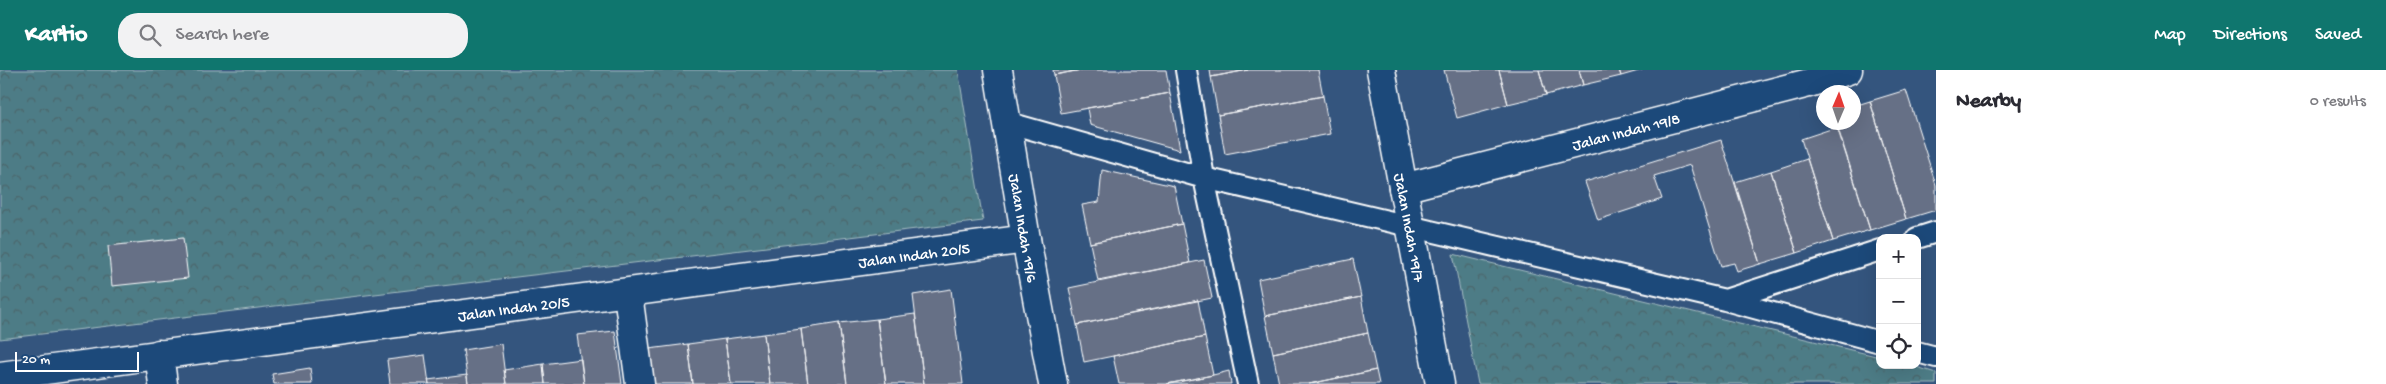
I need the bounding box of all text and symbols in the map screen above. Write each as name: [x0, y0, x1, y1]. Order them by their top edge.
search box: [118, 13, 468, 58]
text: Kartio: [25, 21, 88, 50]
icon: search: [136, 21, 164, 49]
text: Search here: [176, 24, 269, 47]
text: Map: [2154, 25, 2186, 46]
text: Directions: [2214, 25, 2287, 46]
text: Saved: [2315, 25, 2361, 46]
north arrow: [1816, 85, 1861, 130]
text: Nearby: [1956, 90, 2021, 115]
text: 0 results: [2310, 93, 2366, 112]
street label: Jalan Indah 19/8: [1571, 111, 1683, 157]
street label: Jalan Indah 19/7: [1388, 172, 1427, 284]
street label: Jalan Indah 19/6: [1002, 173, 1040, 285]
map controls: [1876, 234, 1921, 369]
button: +: [1876, 234, 1921, 279]
street label: Jalan Indah 20/5: [857, 241, 971, 274]
button: −: [1876, 279, 1921, 324]
street label: Jalan Indah 20/5: [457, 294, 571, 328]
button: locate: [1876, 324, 1921, 369]
scale bar: [15, 349, 139, 372]
text: 20 m: [22, 352, 50, 369]

